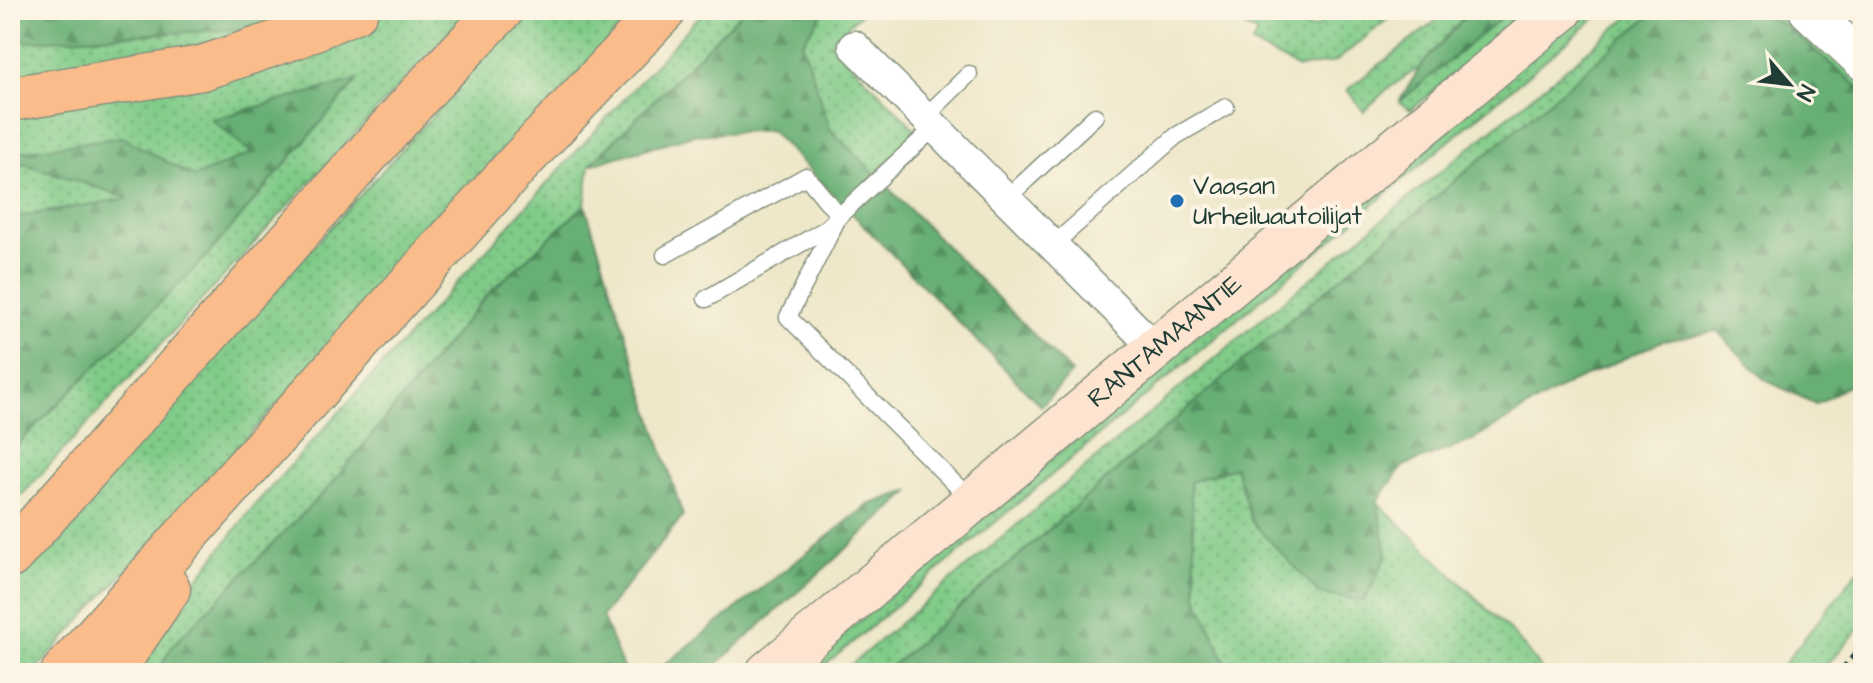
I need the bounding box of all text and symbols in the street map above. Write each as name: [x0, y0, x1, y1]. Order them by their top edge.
north arrow: [1749, 44, 1829, 124]
text: N: [1788, 79, 1822, 106]
place label: Vaasan Urheiluautoilijat: [1193, 168, 1362, 234]
marker: Vaasan Urheiluautoilijat: [1168, 192, 1186, 210]
street label: RANTAMAANTIE: [1080, 266, 1250, 416]

